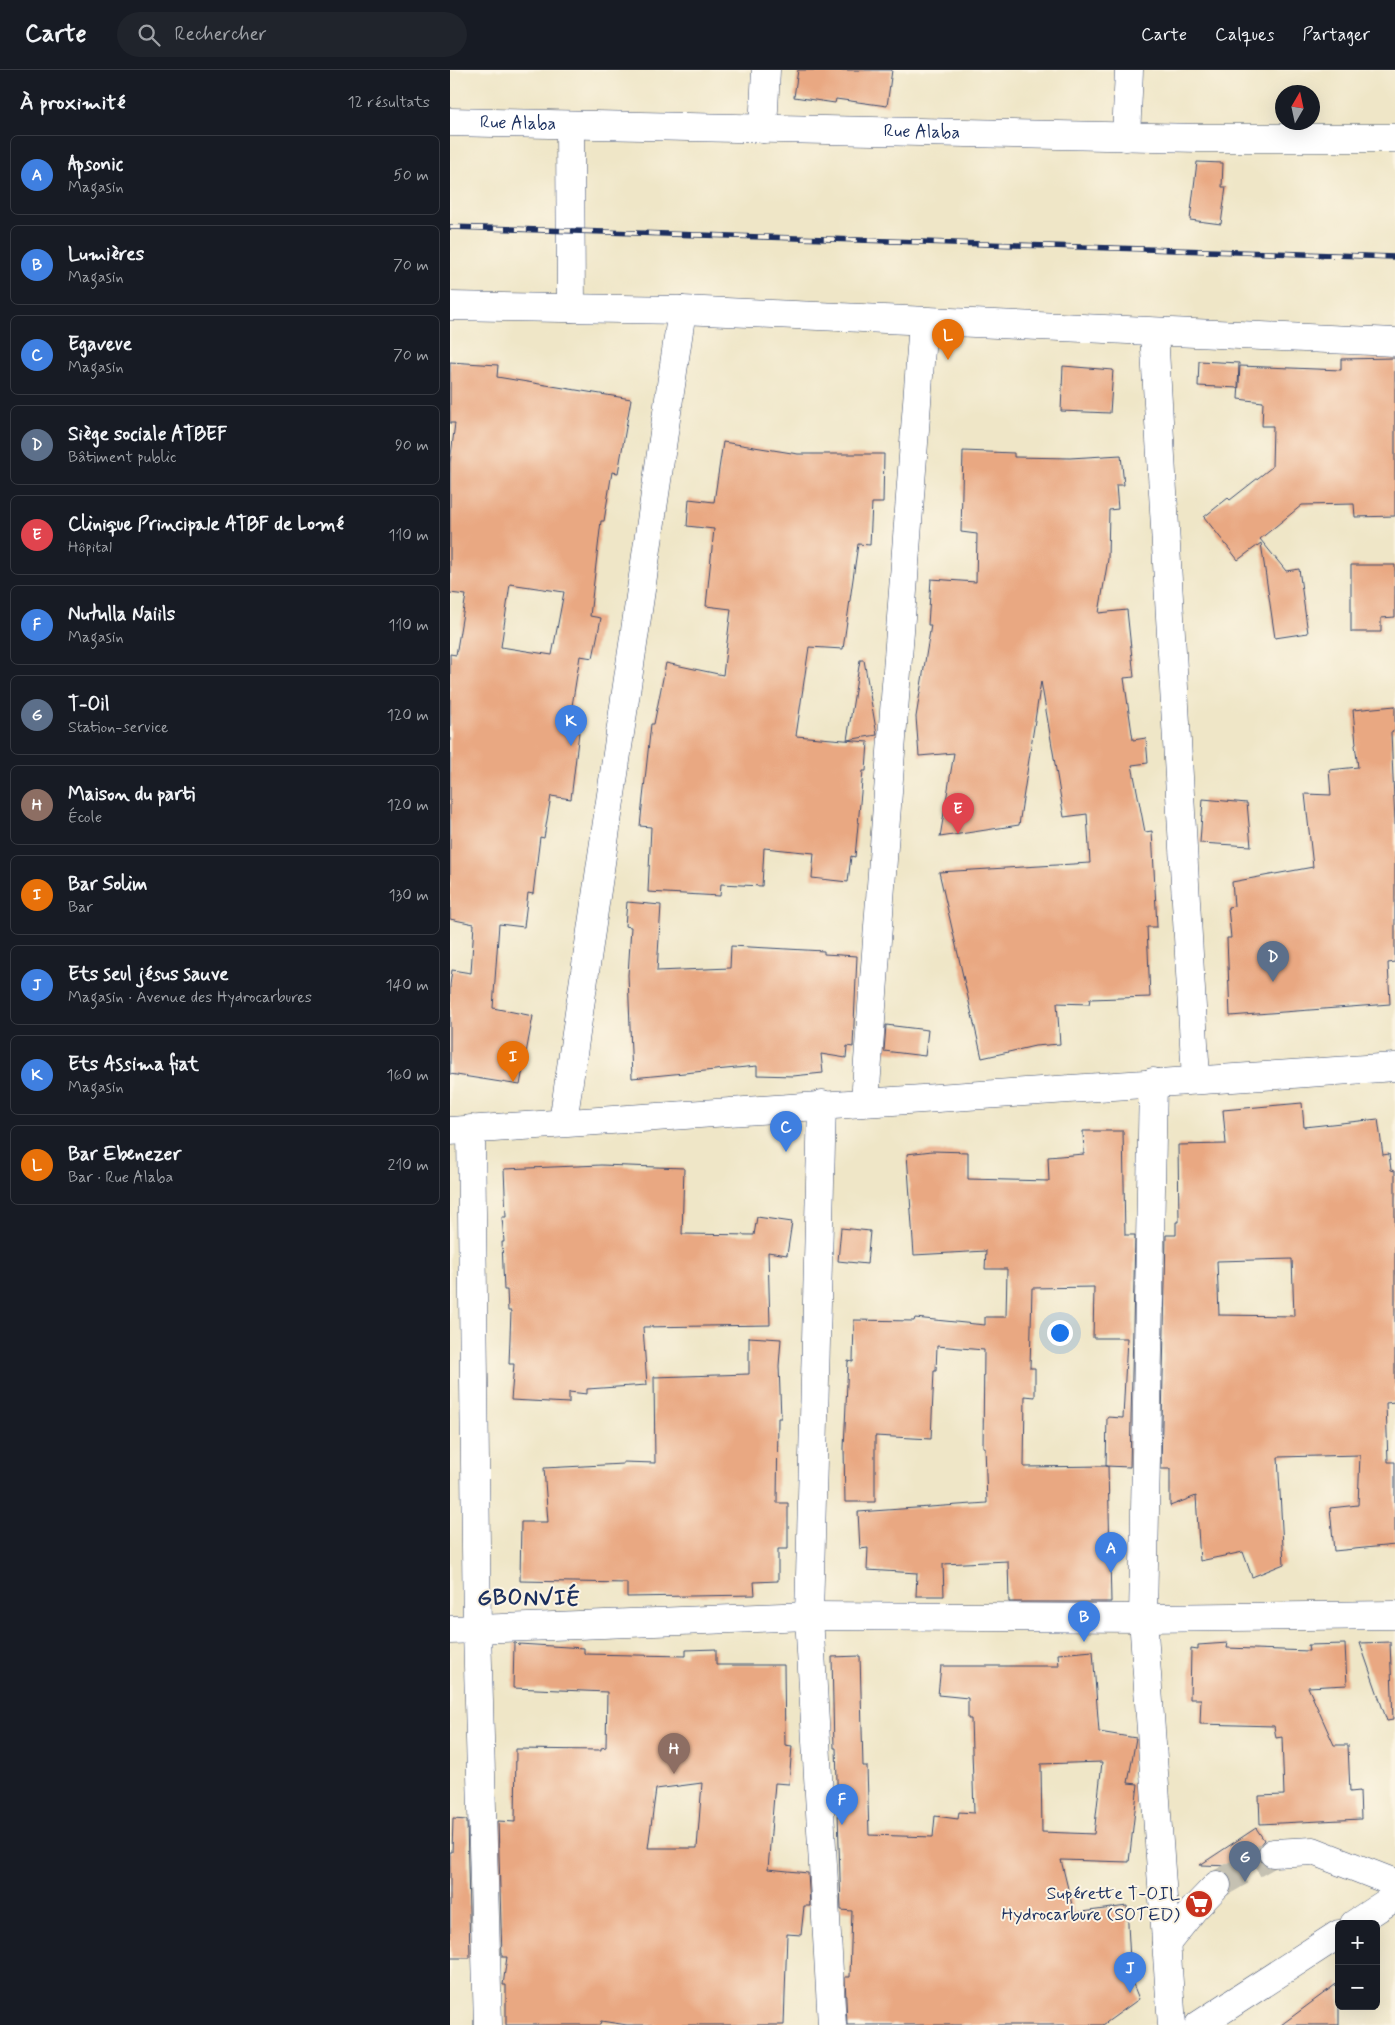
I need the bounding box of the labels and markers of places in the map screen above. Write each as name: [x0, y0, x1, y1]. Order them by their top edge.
pin: L: [932, 319, 964, 360]
pin: K: [555, 705, 587, 746]
pin: E: [942, 793, 974, 834]
pin: D: [1257, 941, 1289, 982]
pin: I: [497, 1041, 529, 1082]
pin: C: [770, 1111, 802, 1152]
pin: A: [1095, 1532, 1127, 1573]
pin: B: [1068, 1601, 1100, 1642]
pin: H: [658, 1733, 690, 1774]
pin: F: [826, 1784, 858, 1825]
pin: G: [1229, 1841, 1261, 1882]
place label: Supérette T-OIL Hydrocarbure (SOTED): [1001, 1882, 1181, 1927]
supermarket icon: Supérette T-OIL Hydrocarbure (SOTED): [1184, 1889, 1214, 1919]
pin: J: [1114, 1952, 1146, 1993]

